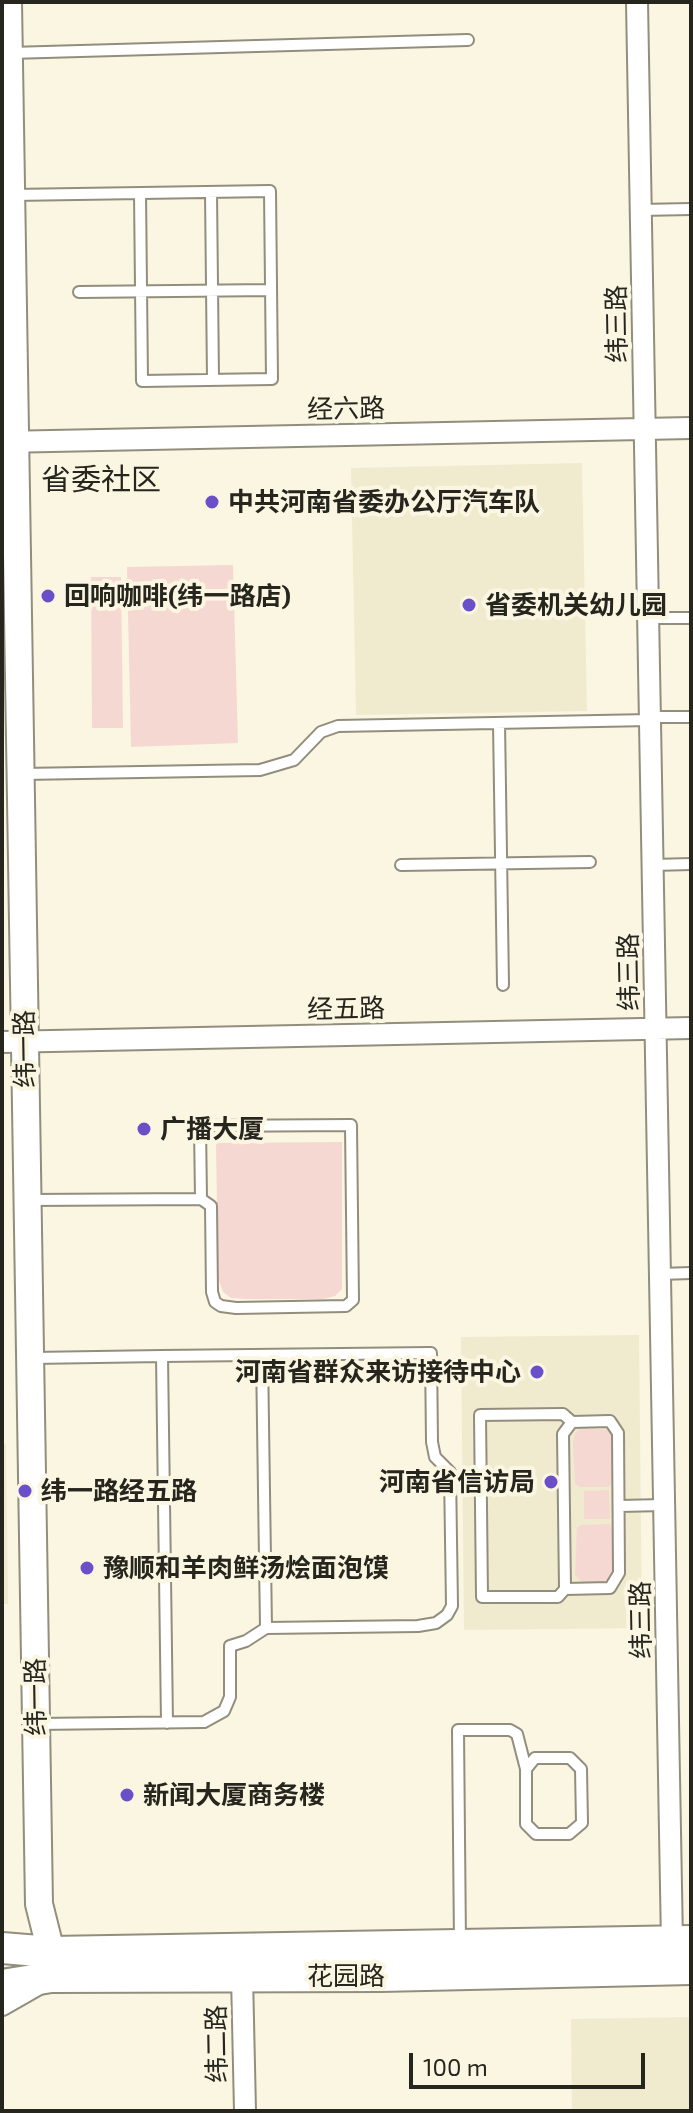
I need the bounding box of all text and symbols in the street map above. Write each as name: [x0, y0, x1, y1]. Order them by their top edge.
street label: 纬三路: [601, 285, 633, 363]
street label: 经六路: [307, 393, 385, 425]
district label: 省委社区: [41, 462, 161, 498]
place label: 中共河南省委办公厅汽车队: [228, 486, 540, 518]
marker: 中共河南省委办公厅汽车队: [203, 493, 221, 511]
place label: 回响咖啡(纬一路店): [64, 580, 291, 612]
marker: 回响咖啡(纬一路店): [39, 587, 57, 605]
place label: 省委机关幼儿园: [485, 589, 667, 621]
marker: 省委机关幼儿园: [460, 596, 478, 614]
street label: 纬三路: [613, 933, 645, 1011]
street label: 经五路: [307, 993, 385, 1025]
street label: 纬一路: [9, 1010, 41, 1088]
place label: 广播大厦: [160, 1113, 264, 1145]
marker: 广播大厦: [135, 1120, 153, 1138]
place label: 河南省群众来访接待中心: [235, 1356, 521, 1388]
marker: 河南省群众来访接待中心: [528, 1363, 546, 1381]
place label: 河南省信访局: [379, 1466, 535, 1498]
marker: 河南省信访局: [542, 1473, 560, 1491]
place label: 纬一路经五路: [41, 1475, 197, 1507]
marker: 纬一路经五路: [16, 1482, 34, 1500]
place label: 豫顺和羊肉鲜汤烩面泡馍: [103, 1552, 389, 1584]
marker: 豫顺和羊肉鲜汤烩面泡馍: [78, 1559, 96, 1577]
street label: 纬三路: [625, 1581, 657, 1659]
street label: 纬一路: [20, 1658, 52, 1736]
place label: 新闻大厦商务楼: [143, 1779, 325, 1811]
marker: 新闻大厦商务楼: [118, 1786, 136, 1804]
street label: 花园路: [307, 1960, 385, 1992]
street label: 纬二路: [201, 2005, 233, 2083]
scale bar: [413, 2037, 649, 2087]
text: 100 m: [423, 2052, 488, 2081]

